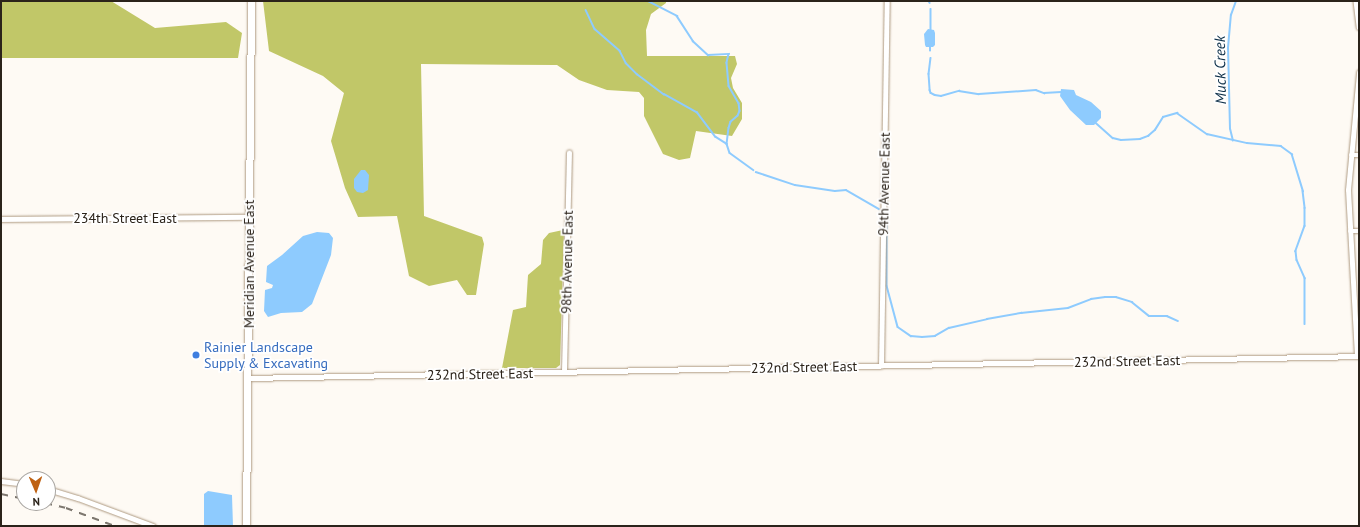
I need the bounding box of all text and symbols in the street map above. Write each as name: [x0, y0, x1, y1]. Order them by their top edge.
water label: Muck Creek: [1210, 35, 1230, 105]
street label: 94th Avenue East: [875, 132, 893, 236]
street label: Meridian Avenue East: [241, 200, 257, 328]
street label: 234th Street East: [73, 210, 177, 226]
street label: 98th Avenue East: [558, 210, 576, 314]
place label: Rainier Landscape Supply & Excavating: [204, 339, 329, 372]
marker: Rainier Landscape Supply & Excavating: [191, 350, 201, 360]
street label: 232nd Street East: [1074, 352, 1180, 370]
street label: 232nd Street East: [751, 358, 857, 376]
street label: 232nd Street East: [427, 365, 533, 383]
north arrow: [16, 471, 56, 511]
text: N: [33, 495, 40, 509]

